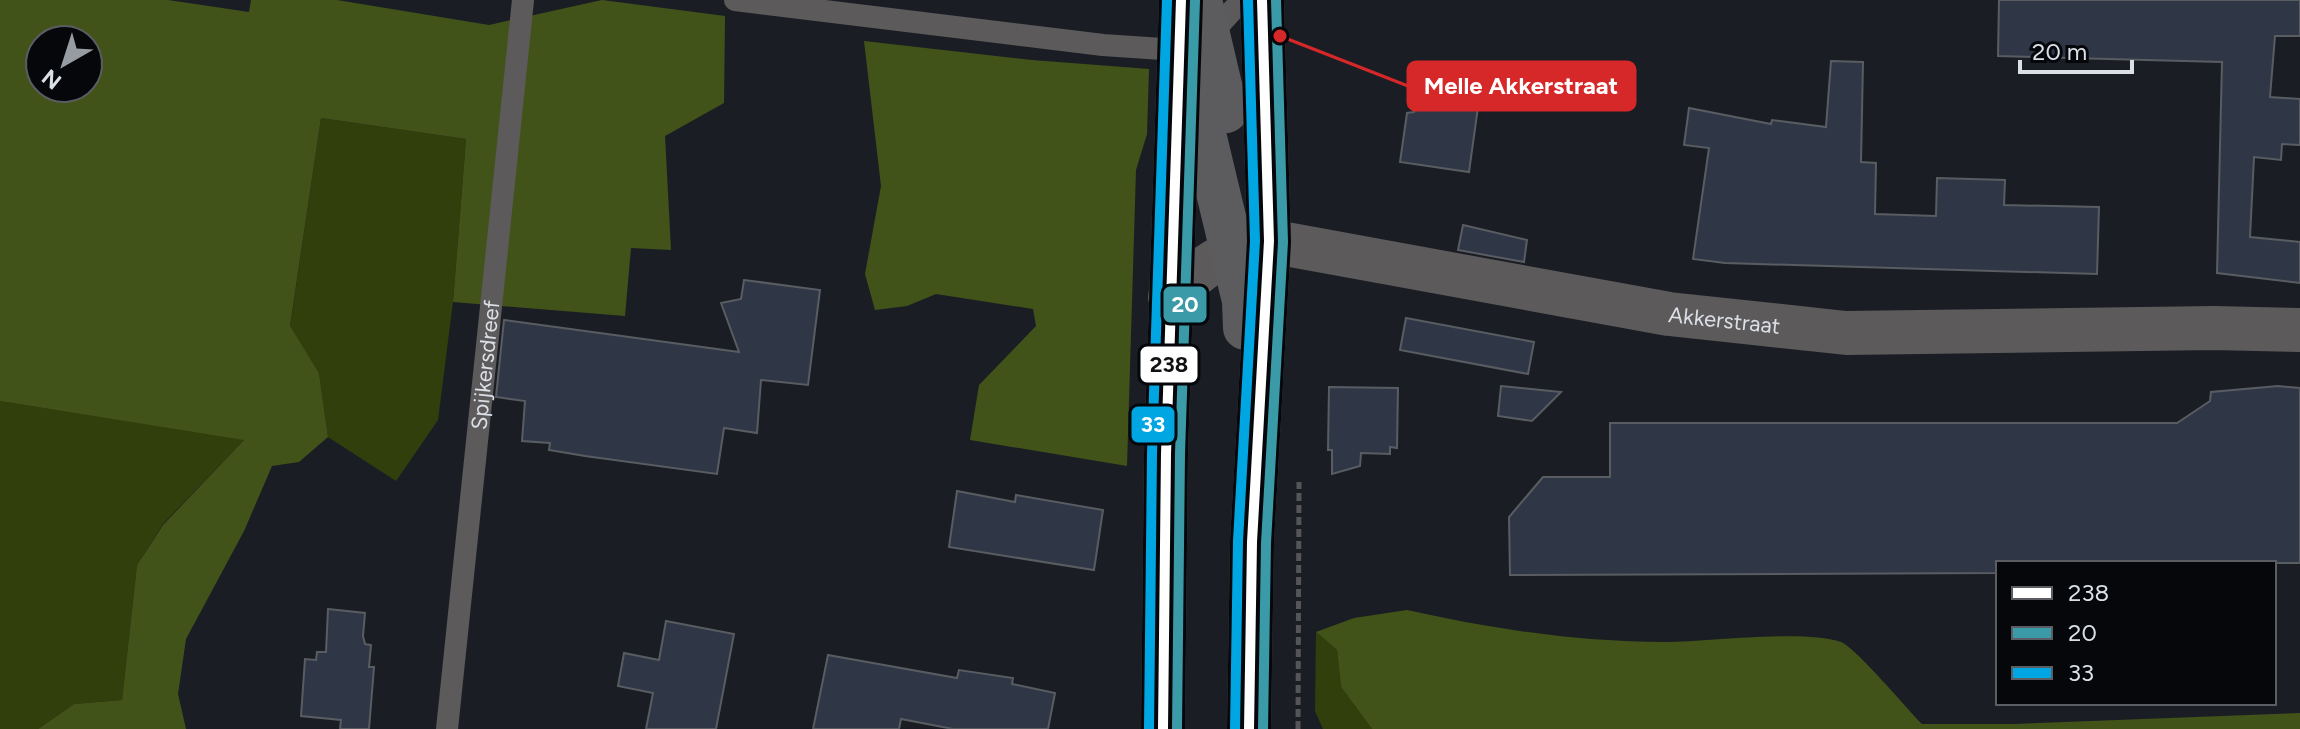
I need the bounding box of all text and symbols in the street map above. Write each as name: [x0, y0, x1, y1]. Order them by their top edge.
north arrow: [24, 24, 104, 104]
scale bar: [2020, 24, 2132, 74]
text: 20 m: [2032, 37, 2087, 66]
callout: Melle Akkerstraat: [1408, 62, 1635, 110]
text: N: [37, 63, 67, 95]
text: Melle Akkerstraat: [1424, 71, 1618, 100]
line badge: 20: [1162, 285, 1208, 324]
text: 20: [1172, 291, 1199, 318]
street label: Spijkersdreef: [465, 298, 505, 431]
street label: Akkerstraat: [1667, 301, 1782, 339]
line badge: 238: [1139, 345, 1199, 384]
text: 238: [1150, 351, 1188, 378]
line badge: 33: [1130, 405, 1176, 444]
text: 33: [1141, 411, 1165, 438]
legend: [1996, 561, 2276, 705]
text: 238: [2068, 578, 2109, 607]
text: 20: [2068, 618, 2097, 647]
text: 33: [2068, 658, 2094, 687]

